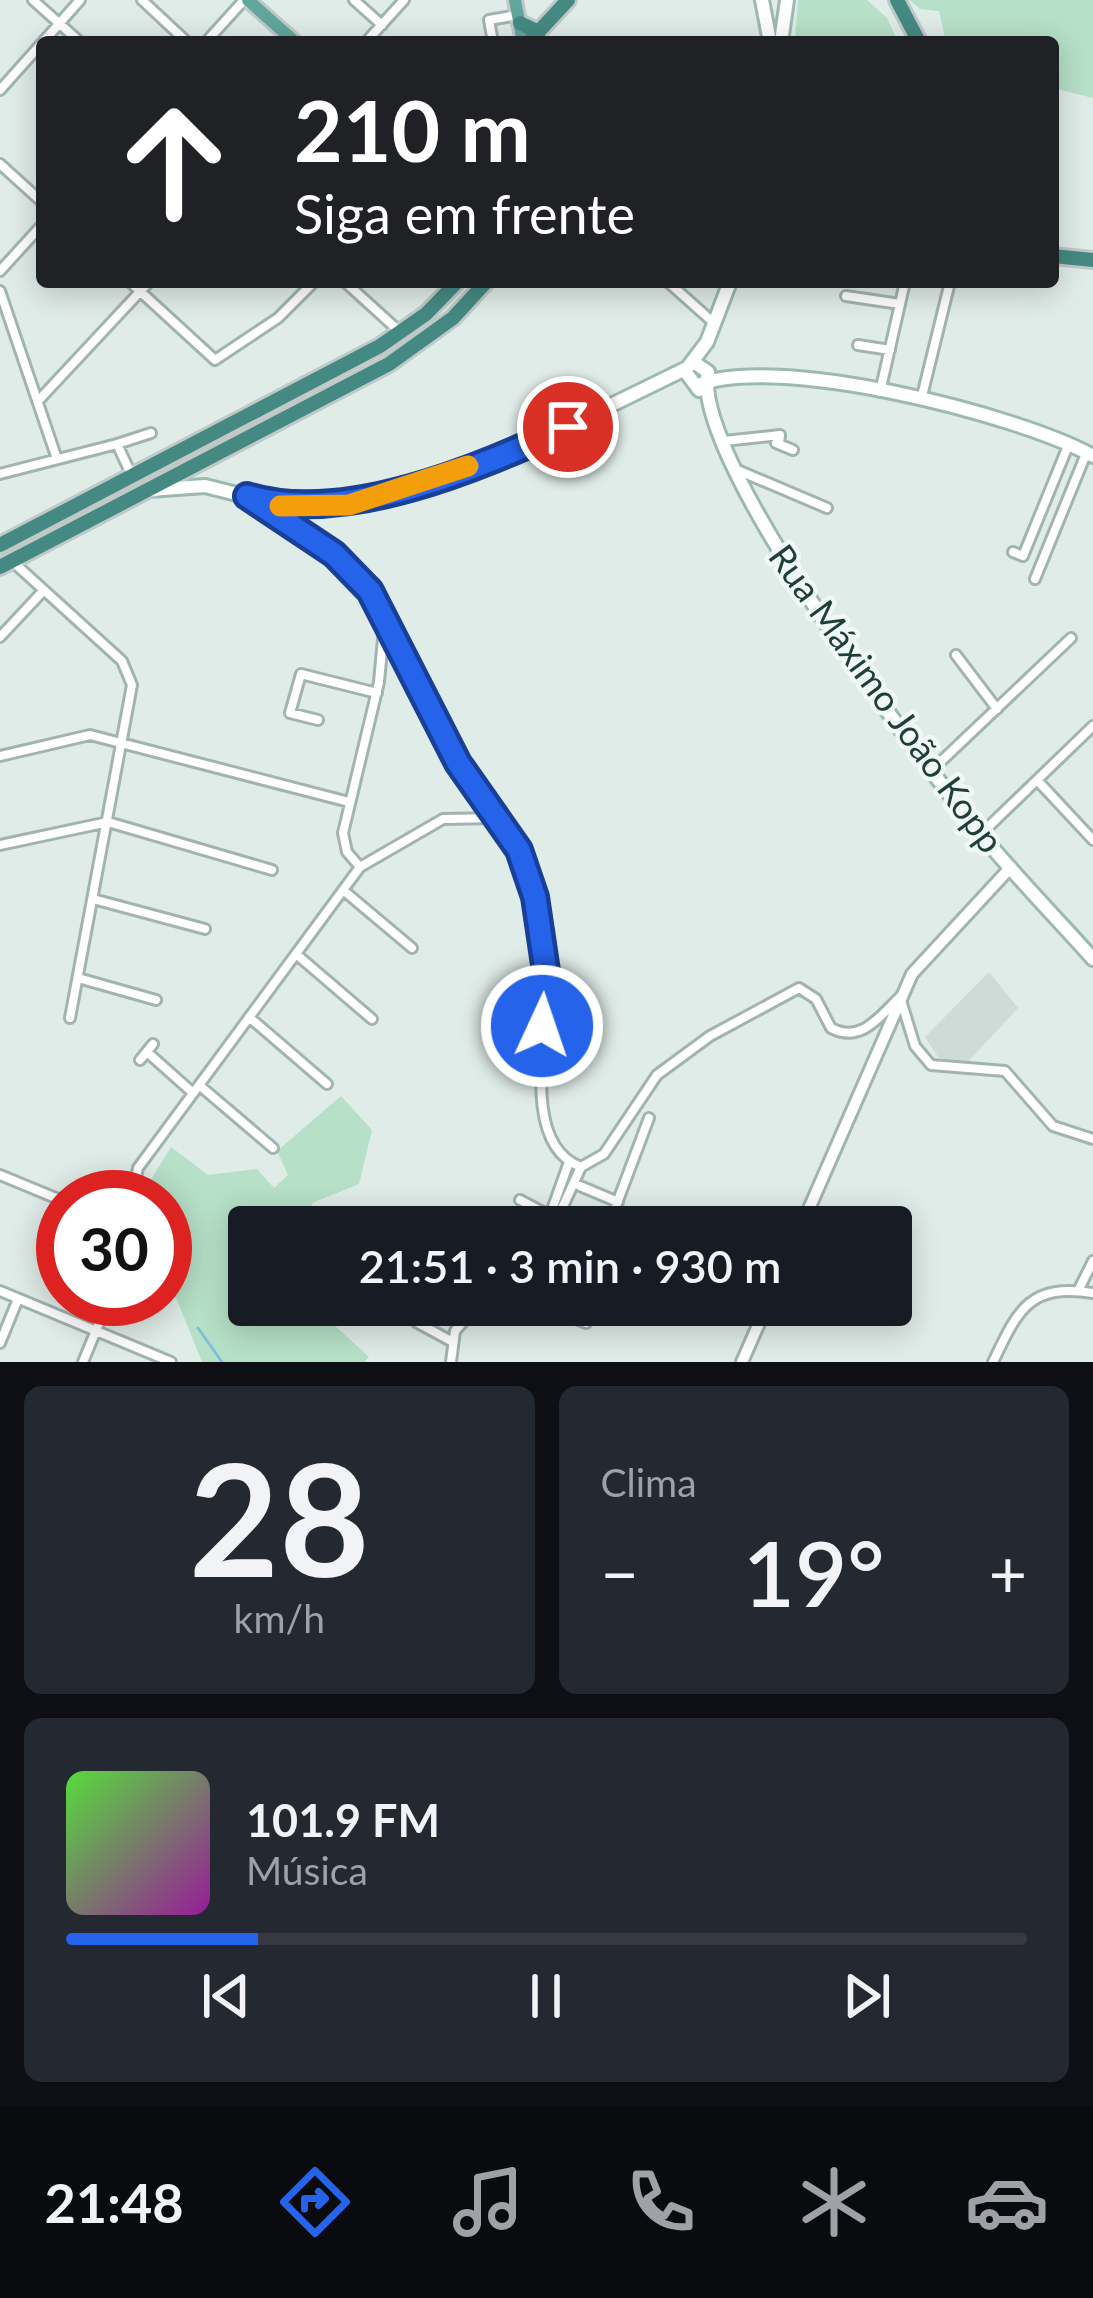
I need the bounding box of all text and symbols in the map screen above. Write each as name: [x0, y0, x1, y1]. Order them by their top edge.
text: 210 m: [294, 79, 531, 180]
icon: ahead: [96, 84, 252, 240]
text: Siga em frente: [294, 181, 635, 246]
pin: [517, 376, 619, 478]
icon: arrive: [535, 394, 601, 460]
street label: Rua Máximo João Kopp: [760, 535, 1014, 861]
position arrow: [479, 963, 605, 1089]
speed limit sign: 30: [36, 1170, 192, 1326]
text: 21:51 · 3 min · 930 m: [359, 1239, 781, 1293]
text: 28: [189, 1423, 370, 1610]
text: Clima: [601, 1459, 697, 1505]
text: 19°: [743, 1518, 885, 1626]
text: −: [601, 1533, 639, 1612]
text: +: [989, 1533, 1027, 1612]
text: km/h: [234, 1595, 325, 1641]
text: 101.9 FM: [246, 1793, 440, 1847]
text: Música: [246, 1847, 368, 1893]
icon: previous: [193, 1963, 259, 2029]
icon: pause: [513, 1963, 579, 2029]
icon: next: [834, 1963, 900, 2029]
icon: directions: [273, 2160, 357, 2244]
icon: music: [446, 2160, 530, 2244]
icon: phone: [619, 2160, 703, 2244]
icon: climate: [792, 2160, 876, 2244]
icon: car: [965, 2160, 1049, 2244]
text: 21:48: [44, 2170, 184, 2235]

